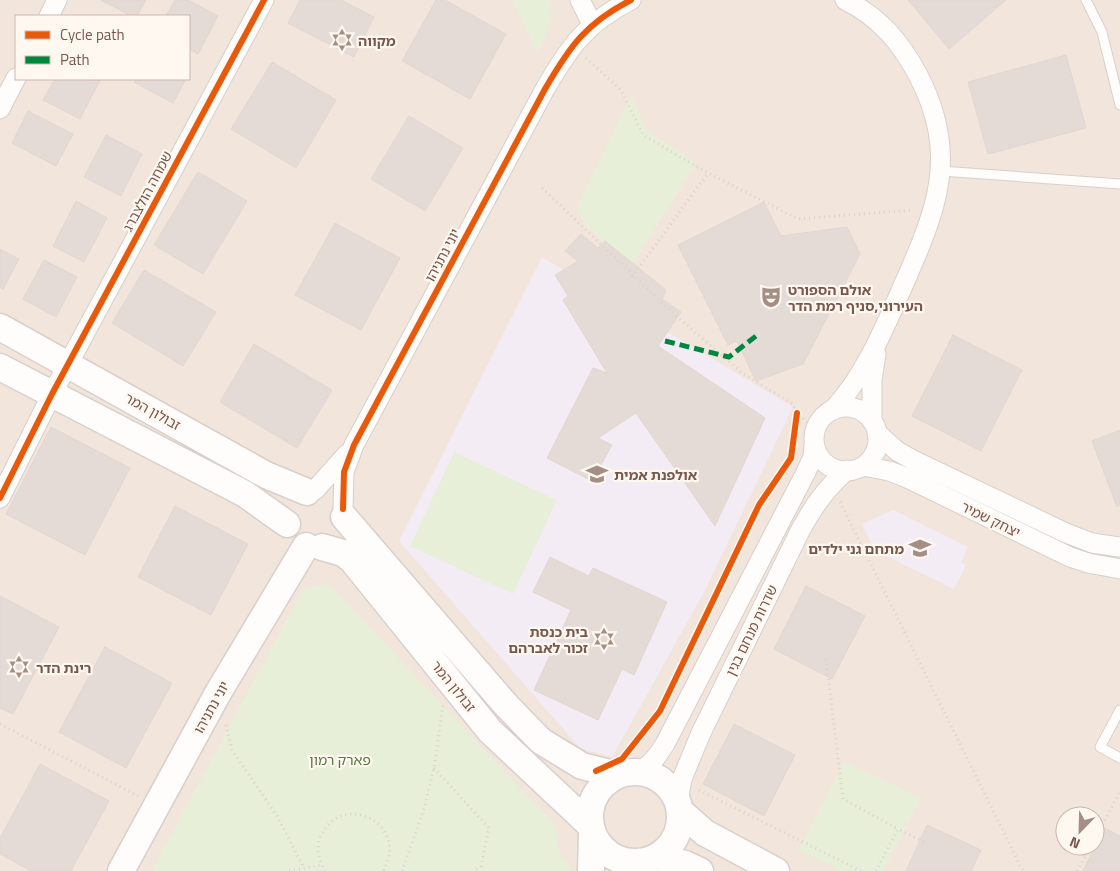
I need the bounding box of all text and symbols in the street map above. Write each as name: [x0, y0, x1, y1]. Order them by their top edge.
legend: [15, 15, 190, 80]
text: Cycle path: [60, 23, 125, 46]
synagogue icon: מקווה: [329, 27, 355, 53]
place label: מקווה: [358, 30, 396, 51]
text: Path: [60, 48, 90, 71]
street label: שמחה הולצברג: [117, 147, 177, 235]
street label: יוני נתניהו: [419, 225, 465, 285]
place label: אולם הספורט העירוני,סניף רמת הדר: [788, 279, 923, 316]
theatre icon: אולם הספורט העירוני,סניף רמת הדר: [758, 284, 784, 310]
street label: זבולון המר: [121, 387, 185, 435]
school or university icon: אולפנת אמית: [584, 461, 610, 487]
place label: אולפנת אמית: [614, 464, 698, 485]
street label: יצחק שמיר: [958, 496, 1024, 542]
school or university icon: מתחם גני ילדים: [907, 535, 933, 561]
place label: מתחם גני ילדים: [808, 538, 904, 559]
street label: שדרות מנחם בגין: [720, 581, 782, 679]
place label: בית כנסת זכור לאברהם: [508, 621, 588, 658]
synagogue icon: בית כנסת זכור לאברהם: [591, 626, 617, 652]
synagogue icon: רינת הדר: [6, 654, 32, 680]
street label: זבולון המר: [427, 656, 482, 717]
place label: רינת הדר: [36, 657, 91, 678]
street label: יוני נתניהו: [188, 677, 234, 737]
park label: פארק רמון: [309, 749, 371, 770]
north arrow: [1055, 806, 1105, 856]
text: N: [1066, 832, 1083, 855]

